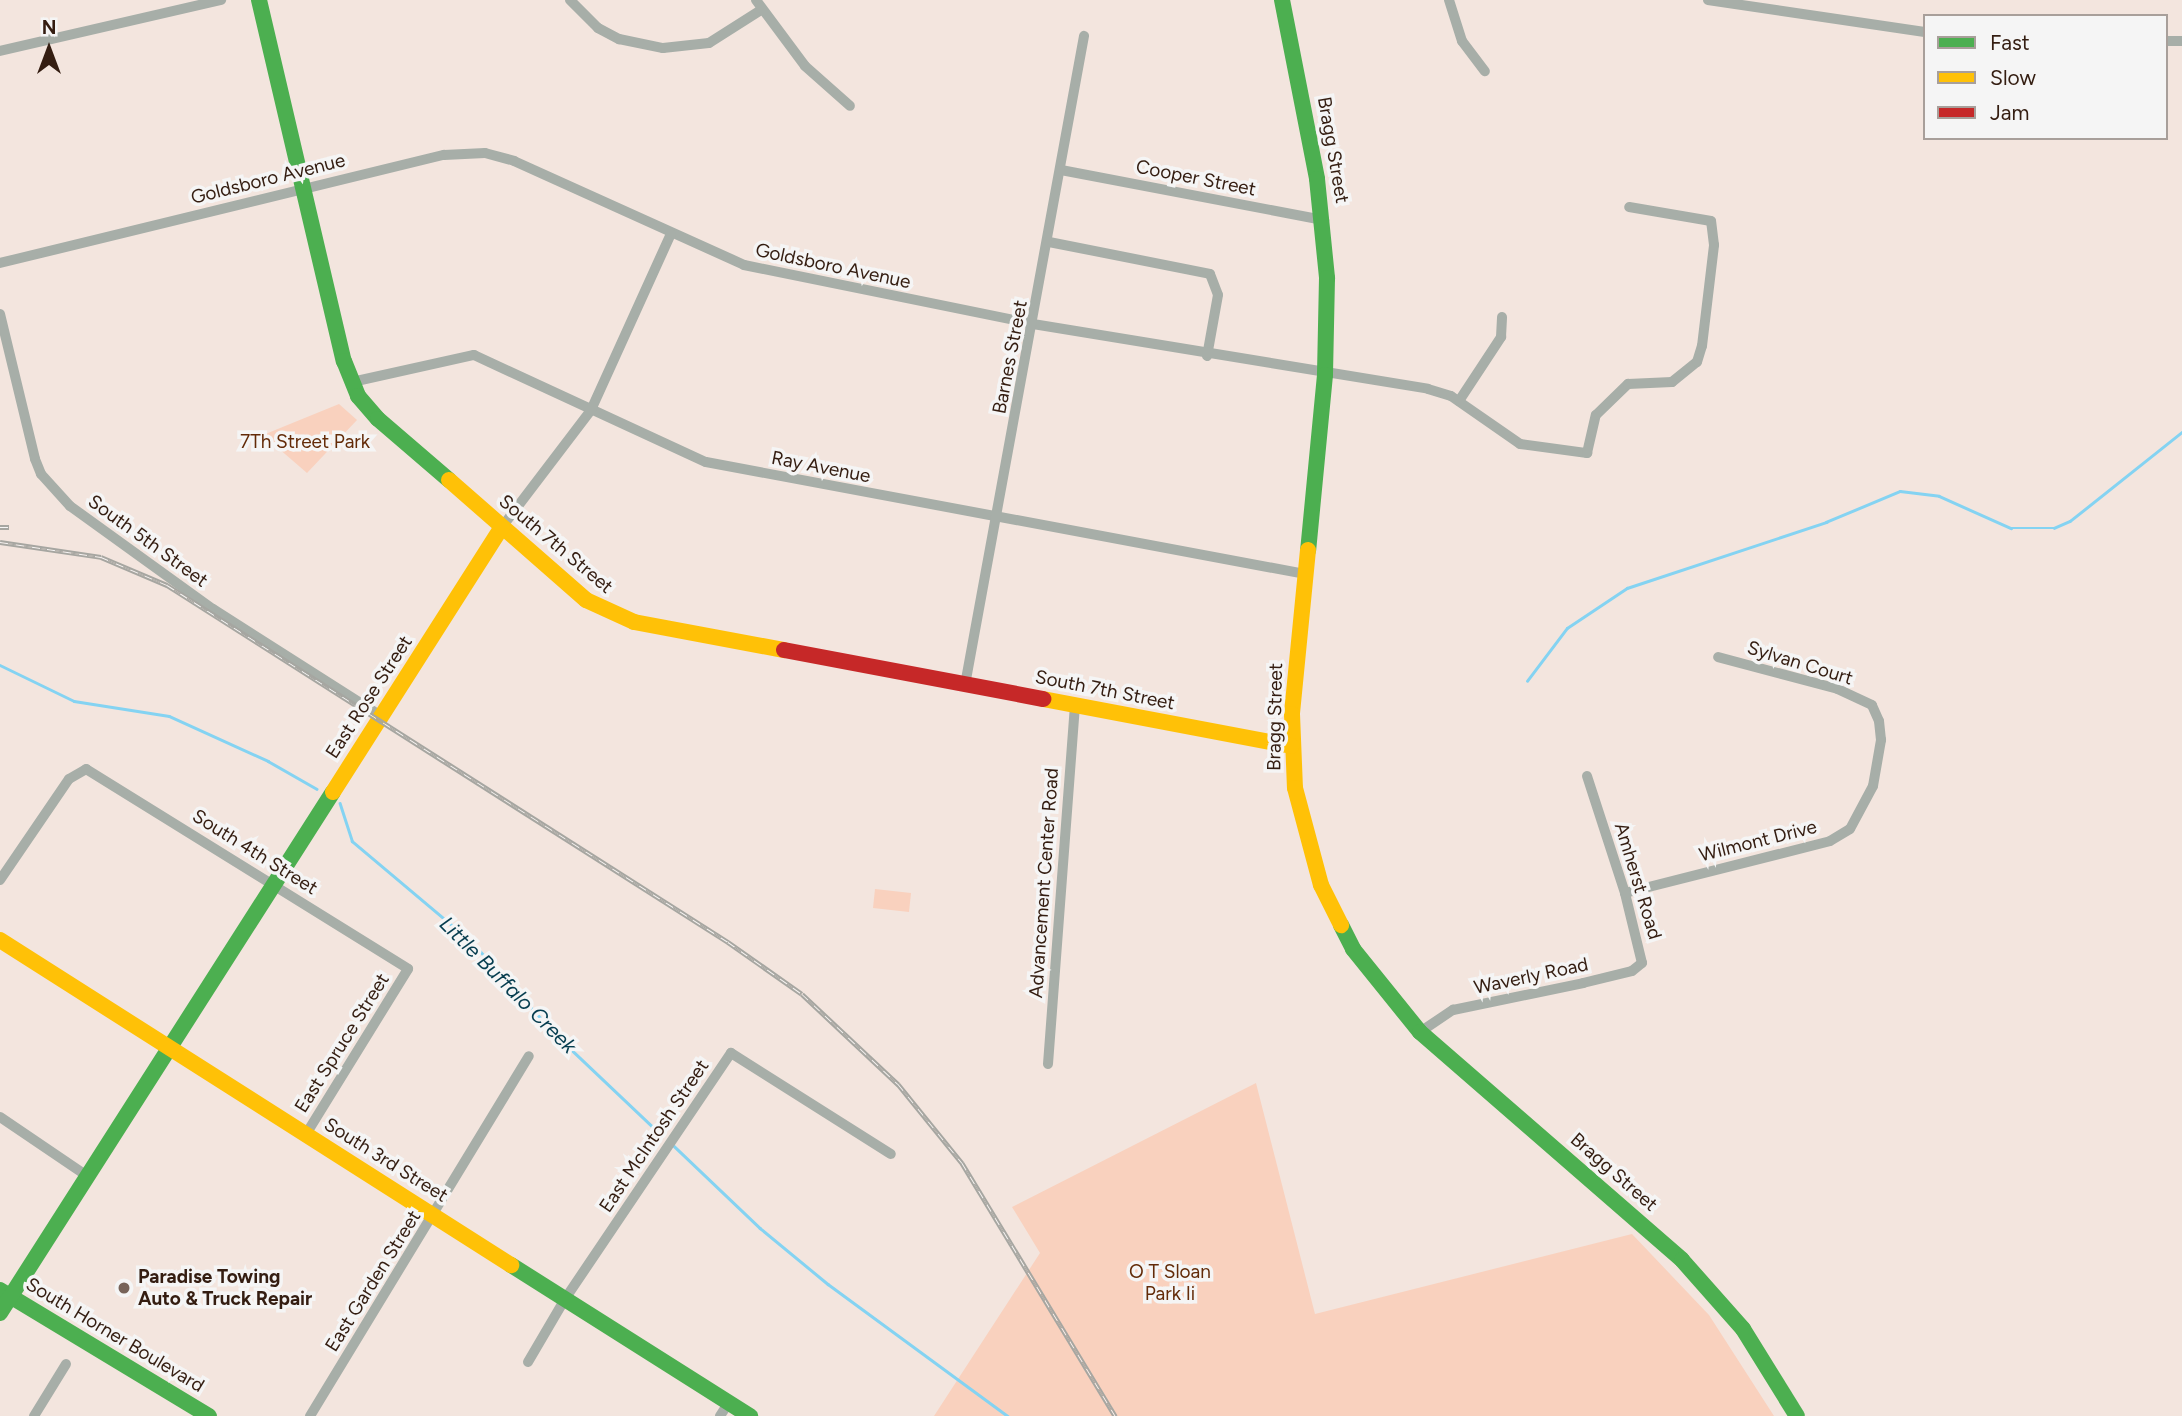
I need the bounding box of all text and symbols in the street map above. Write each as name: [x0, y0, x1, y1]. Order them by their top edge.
north arrow: [14, 14, 84, 84]
legend: [1923, 14, 2168, 140]
text: N: [42, 16, 56, 39]
text: Fast: [1990, 30, 2030, 55]
text: Slow: [1990, 65, 2036, 90]
street label: Bragg Street: [1312, 95, 1354, 205]
text: Jam: [1990, 100, 2029, 125]
street label: Goldsboro Avenue: [189, 149, 347, 209]
street label: Cooper Street: [1134, 155, 1258, 201]
street label: Goldsboro Avenue: [753, 238, 913, 294]
street label: Barnes Street: [988, 298, 1032, 416]
park label: 7Th Street Park: [240, 431, 370, 453]
street label: Ray Avenue: [770, 446, 872, 488]
street label: South 5th Street: [84, 490, 212, 592]
street label: South 7th Street: [494, 490, 618, 598]
street label: East Rose Street: [321, 631, 417, 763]
street label: Sylvan Court: [1744, 636, 1856, 690]
street label: Bragg Street: [1263, 663, 1287, 771]
street label: South 7th Street: [1033, 665, 1177, 715]
street label: Advancement Center Road: [1025, 767, 1063, 999]
street label: South 4th Street: [188, 804, 322, 900]
street label: Wilmont Drive: [1697, 815, 1819, 867]
street label: Amherst Road: [1609, 820, 1667, 942]
water label: Little Buffalo Creek: [434, 911, 582, 1059]
street label: Waverly Road: [1472, 953, 1590, 999]
street label: East Spruce Street: [290, 969, 394, 1117]
street label: East McIntosh Street: [594, 1055, 714, 1217]
street label: South 3rd Street: [320, 1113, 452, 1207]
street label: Bragg Street: [1566, 1128, 1662, 1216]
street label: East Garden Street: [320, 1206, 426, 1356]
park label: O T Sloan Park Ii: [1129, 1261, 1211, 1305]
place label: Paradise Towing Auto & Truck Repair: [138, 1266, 312, 1310]
street label: South Horner Boulevard: [22, 1273, 208, 1397]
marker: Paradise Towing Auto & Truck Repair: [116, 1280, 132, 1296]

